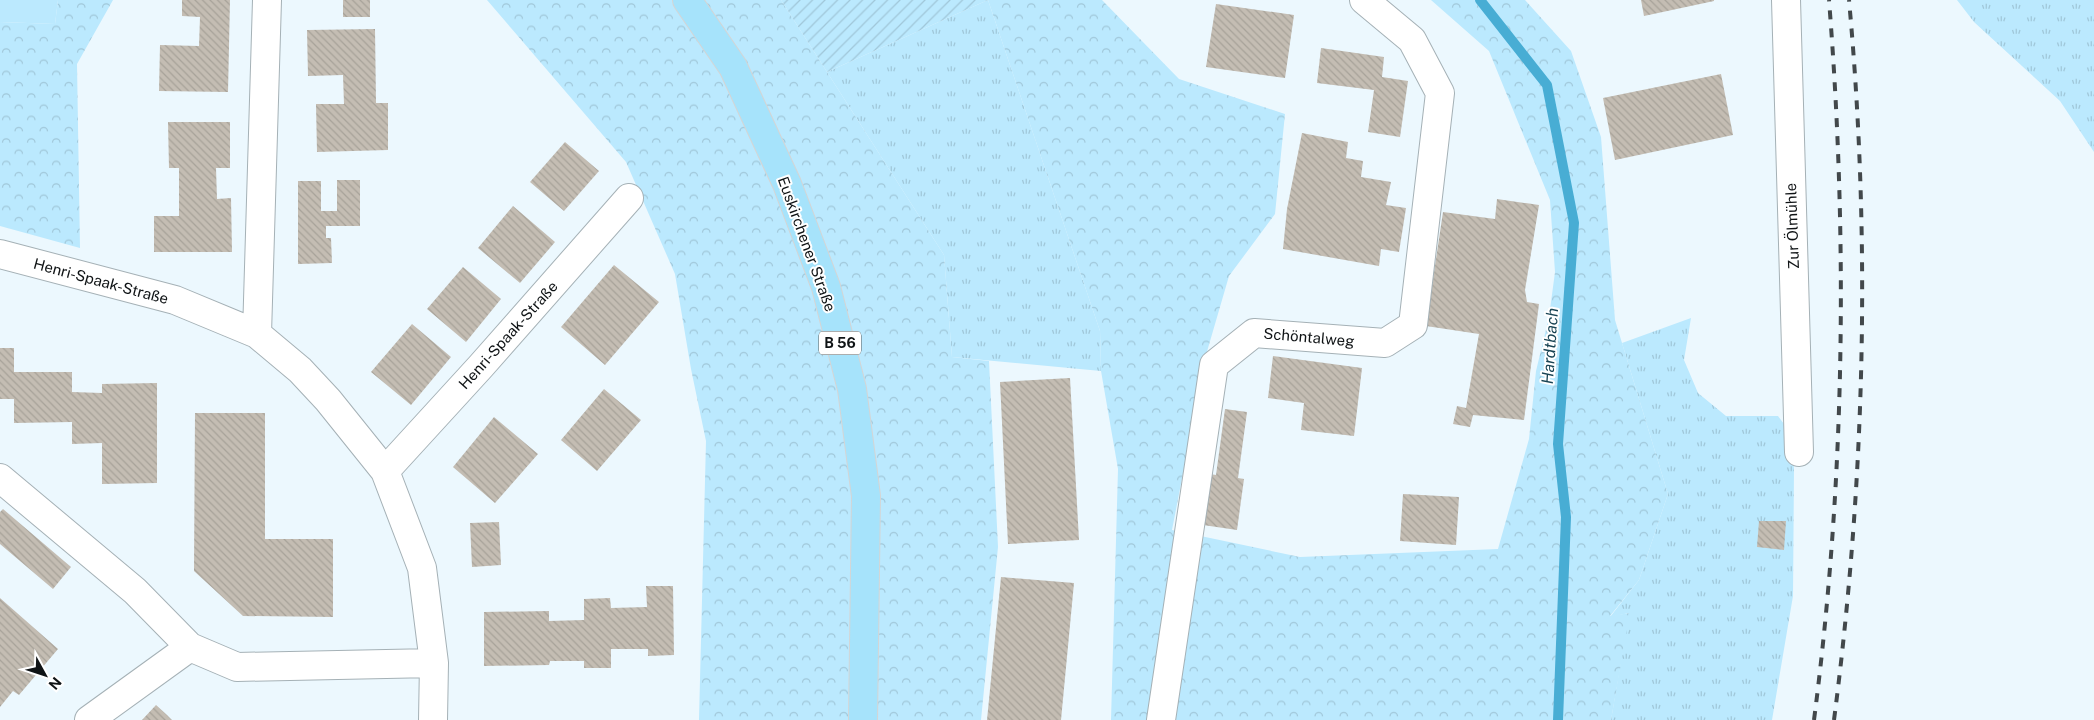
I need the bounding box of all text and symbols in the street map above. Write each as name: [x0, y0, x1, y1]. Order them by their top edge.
street label: Euskirchener Straße: [775, 174, 839, 314]
street label: Zur Ölmühle: [1781, 183, 1802, 269]
street label: Henri-Spaak-Straße: [32, 255, 170, 307]
street label: Henri-Spaak-Straße: [455, 278, 561, 392]
water label: Hardtbach: [1538, 307, 1562, 385]
street label: Schöntalweg: [1263, 325, 1355, 349]
road number: B 56: [819, 332, 861, 354]
north arrow: [20, 650, 70, 700]
text: N: [45, 674, 65, 693]

